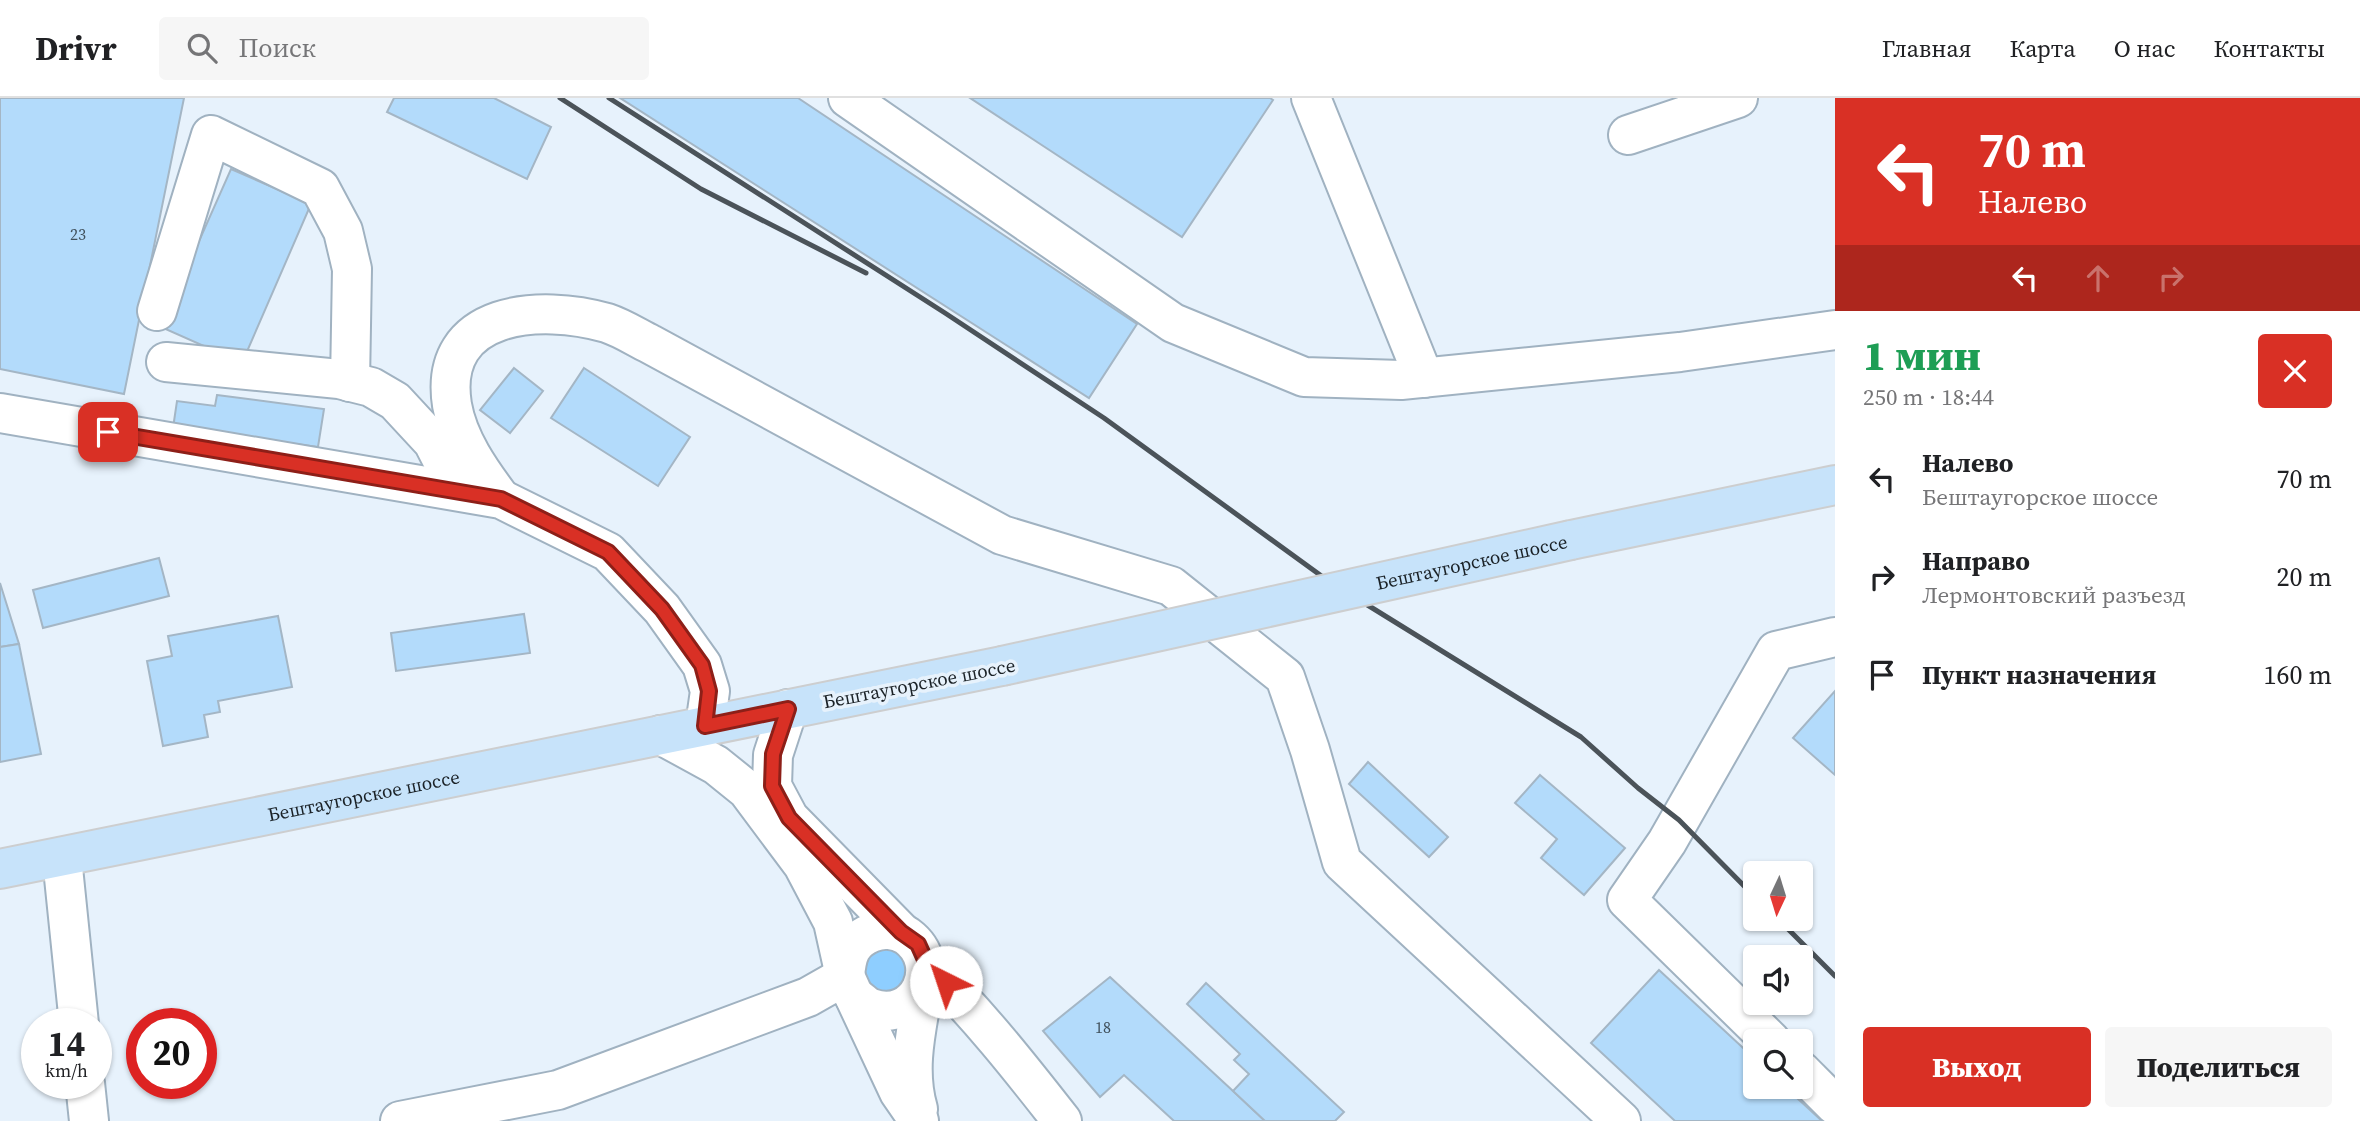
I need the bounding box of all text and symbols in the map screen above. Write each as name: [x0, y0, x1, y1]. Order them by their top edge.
search box: [159, 17, 649, 80]
text: Drivr: [35, 26, 117, 71]
icon: search: [183, 29, 221, 67]
text: Поиск: [239, 30, 316, 66]
text: Главная: [1882, 32, 1971, 65]
text: Карта: [2009, 32, 2076, 65]
text: О нас: [2114, 32, 2175, 65]
text: Контакты: [2213, 32, 2325, 65]
text: 70 m: [1978, 116, 2086, 183]
icon: left: [1863, 126, 1954, 217]
text: Налево: [1978, 180, 2087, 224]
house number: 23: [70, 223, 86, 245]
icon: left: [2006, 259, 2044, 297]
icon: ahead: [2079, 259, 2117, 297]
icon: right: [2152, 259, 2190, 297]
text: 1 мин: [1863, 326, 1981, 384]
button: close: [2258, 334, 2332, 408]
text: 250 m · 18:44: [1863, 381, 1994, 413]
pin: [78, 402, 138, 462]
icon: arrive: [89, 413, 127, 451]
text: Налево: [1922, 445, 2013, 481]
icon: left: [1863, 460, 1901, 498]
text: 70 m: [2277, 461, 2332, 497]
text: Бештаугорское шоссе: [1922, 481, 2158, 513]
street label: Бештаугорское шоссе: [1373, 528, 1570, 596]
text: Направо: [1922, 543, 2030, 579]
icon: right: [1863, 558, 1901, 596]
text: 20 m: [2277, 559, 2332, 595]
text: Лермонтовский разъезд: [1922, 579, 2186, 611]
street label: Бештаугорское шоссе: [821, 652, 1017, 714]
icon: arrive: [1863, 656, 1901, 694]
text: Пункт назначения: [1922, 657, 2156, 693]
text: 160 m: [2264, 657, 2332, 693]
street label: Бештаугорское шоссе: [265, 763, 462, 827]
north arrow: [1743, 861, 1813, 931]
map controls: [1743, 861, 1813, 1099]
position arrow: [909, 945, 983, 1019]
button: sound: [1743, 945, 1813, 1015]
speed limit sign: 20: [126, 1008, 217, 1099]
house number: 18: [1095, 1016, 1111, 1038]
text: 14: [48, 1020, 85, 1068]
button: Выход: [1863, 1027, 2091, 1107]
button: Поделиться: [2105, 1027, 2332, 1107]
button: search: [1743, 1029, 1813, 1099]
text: km/h: [45, 1058, 88, 1083]

